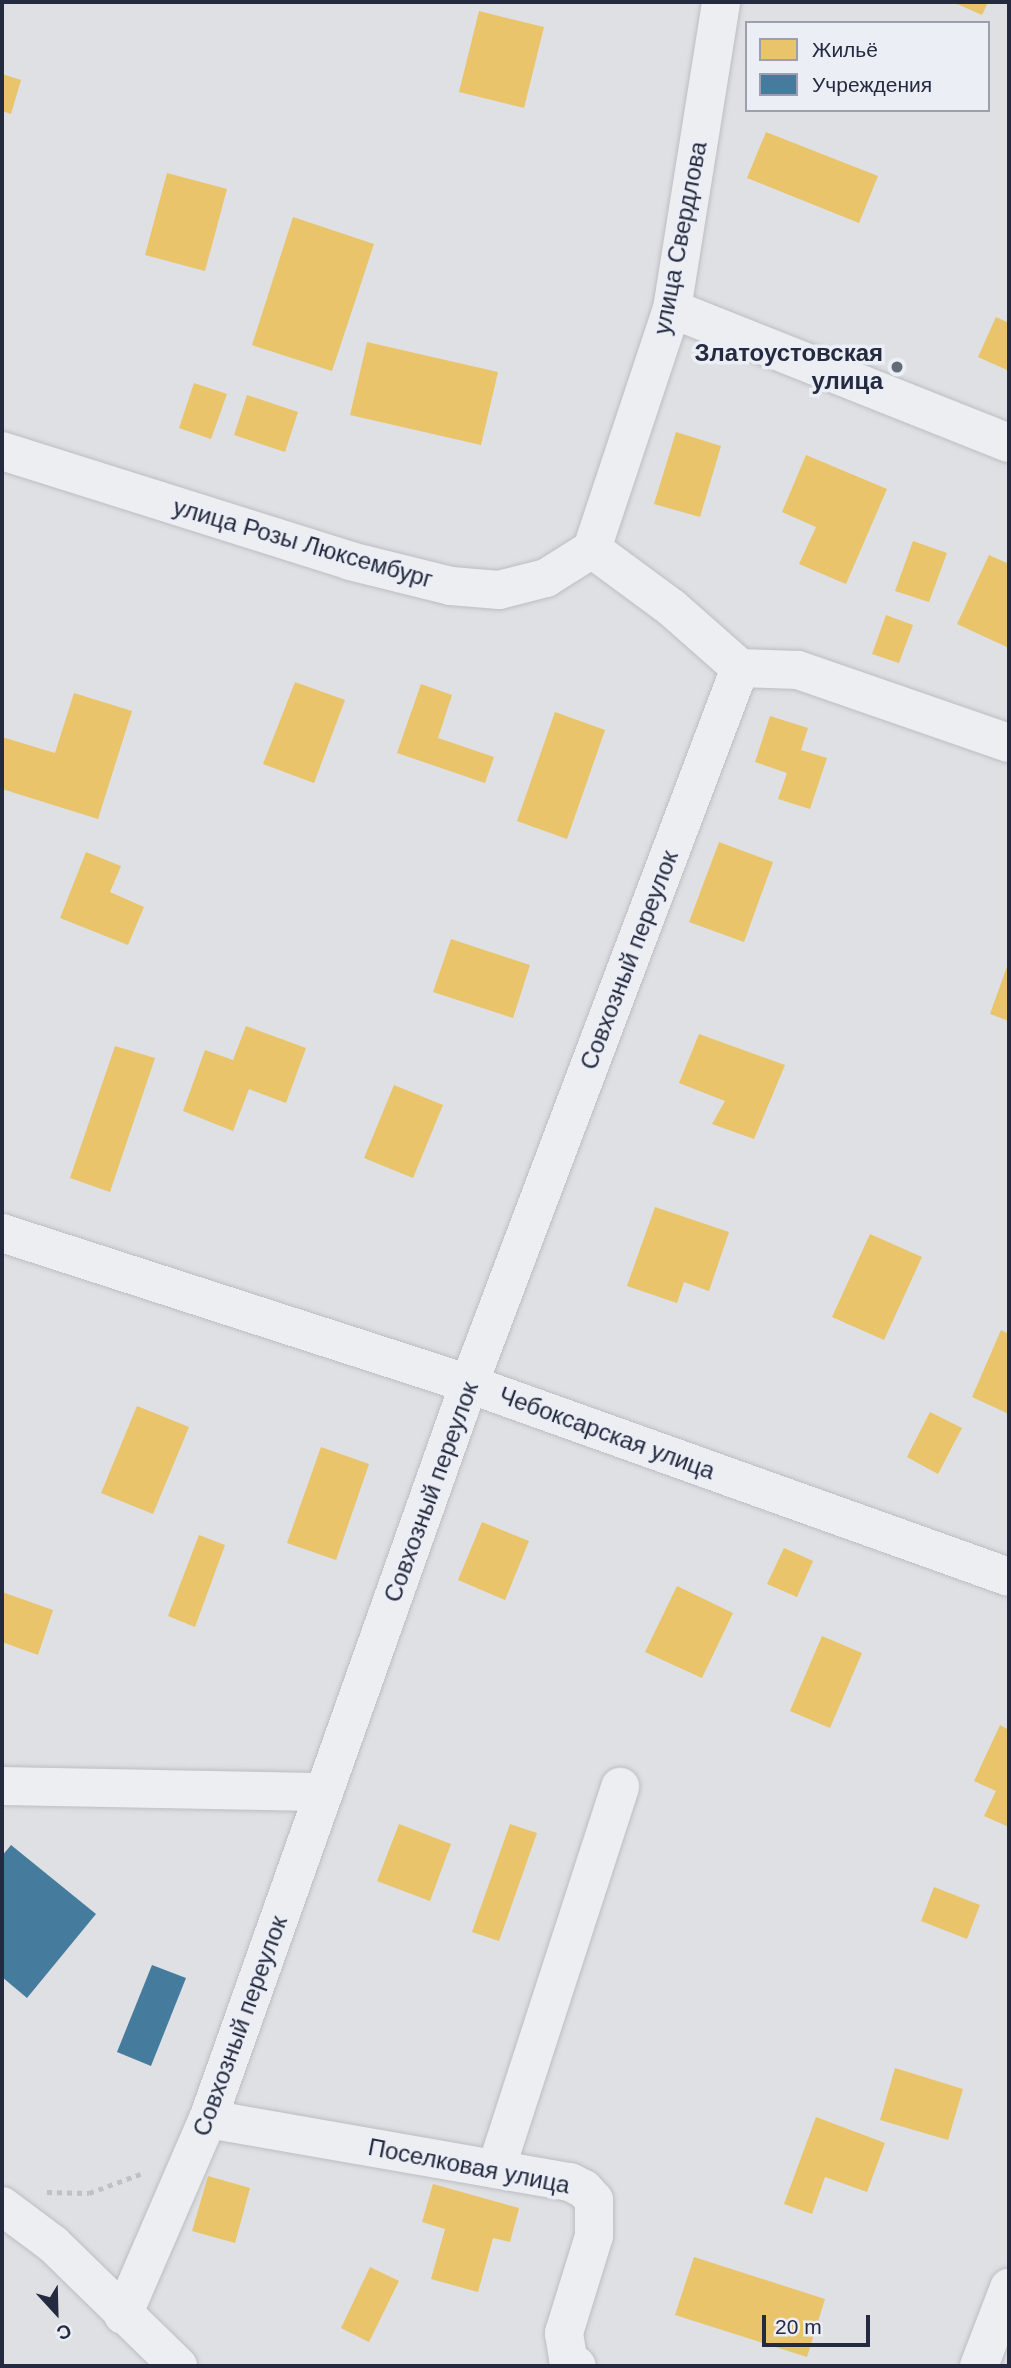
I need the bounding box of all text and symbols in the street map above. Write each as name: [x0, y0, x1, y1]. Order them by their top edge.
legend: [745, 21, 990, 112]
text: Жильё: [812, 38, 878, 61]
text: Учреждения: [812, 73, 932, 96]
street label: улица Свердлова: [647, 139, 713, 337]
place label: Златоустовская улица: [695, 339, 883, 395]
marker: Златоустовская улица: [889, 359, 905, 375]
street label: улица Розы Люксембург: [170, 492, 436, 594]
street label: Совхозный переулок: [574, 846, 684, 1074]
street label: Совхозный переулок: [378, 1378, 484, 1606]
street label: Чебоксарская улица: [495, 1381, 719, 1485]
street label: Совхозный переулок: [187, 1912, 293, 2140]
street label: Поселковая улица: [366, 2132, 572, 2200]
north arrow: [21, 2277, 91, 2347]
scale bar: [766, 2302, 874, 2346]
text: 20 m: [775, 2315, 822, 2338]
text: С: [54, 2320, 74, 2344]

